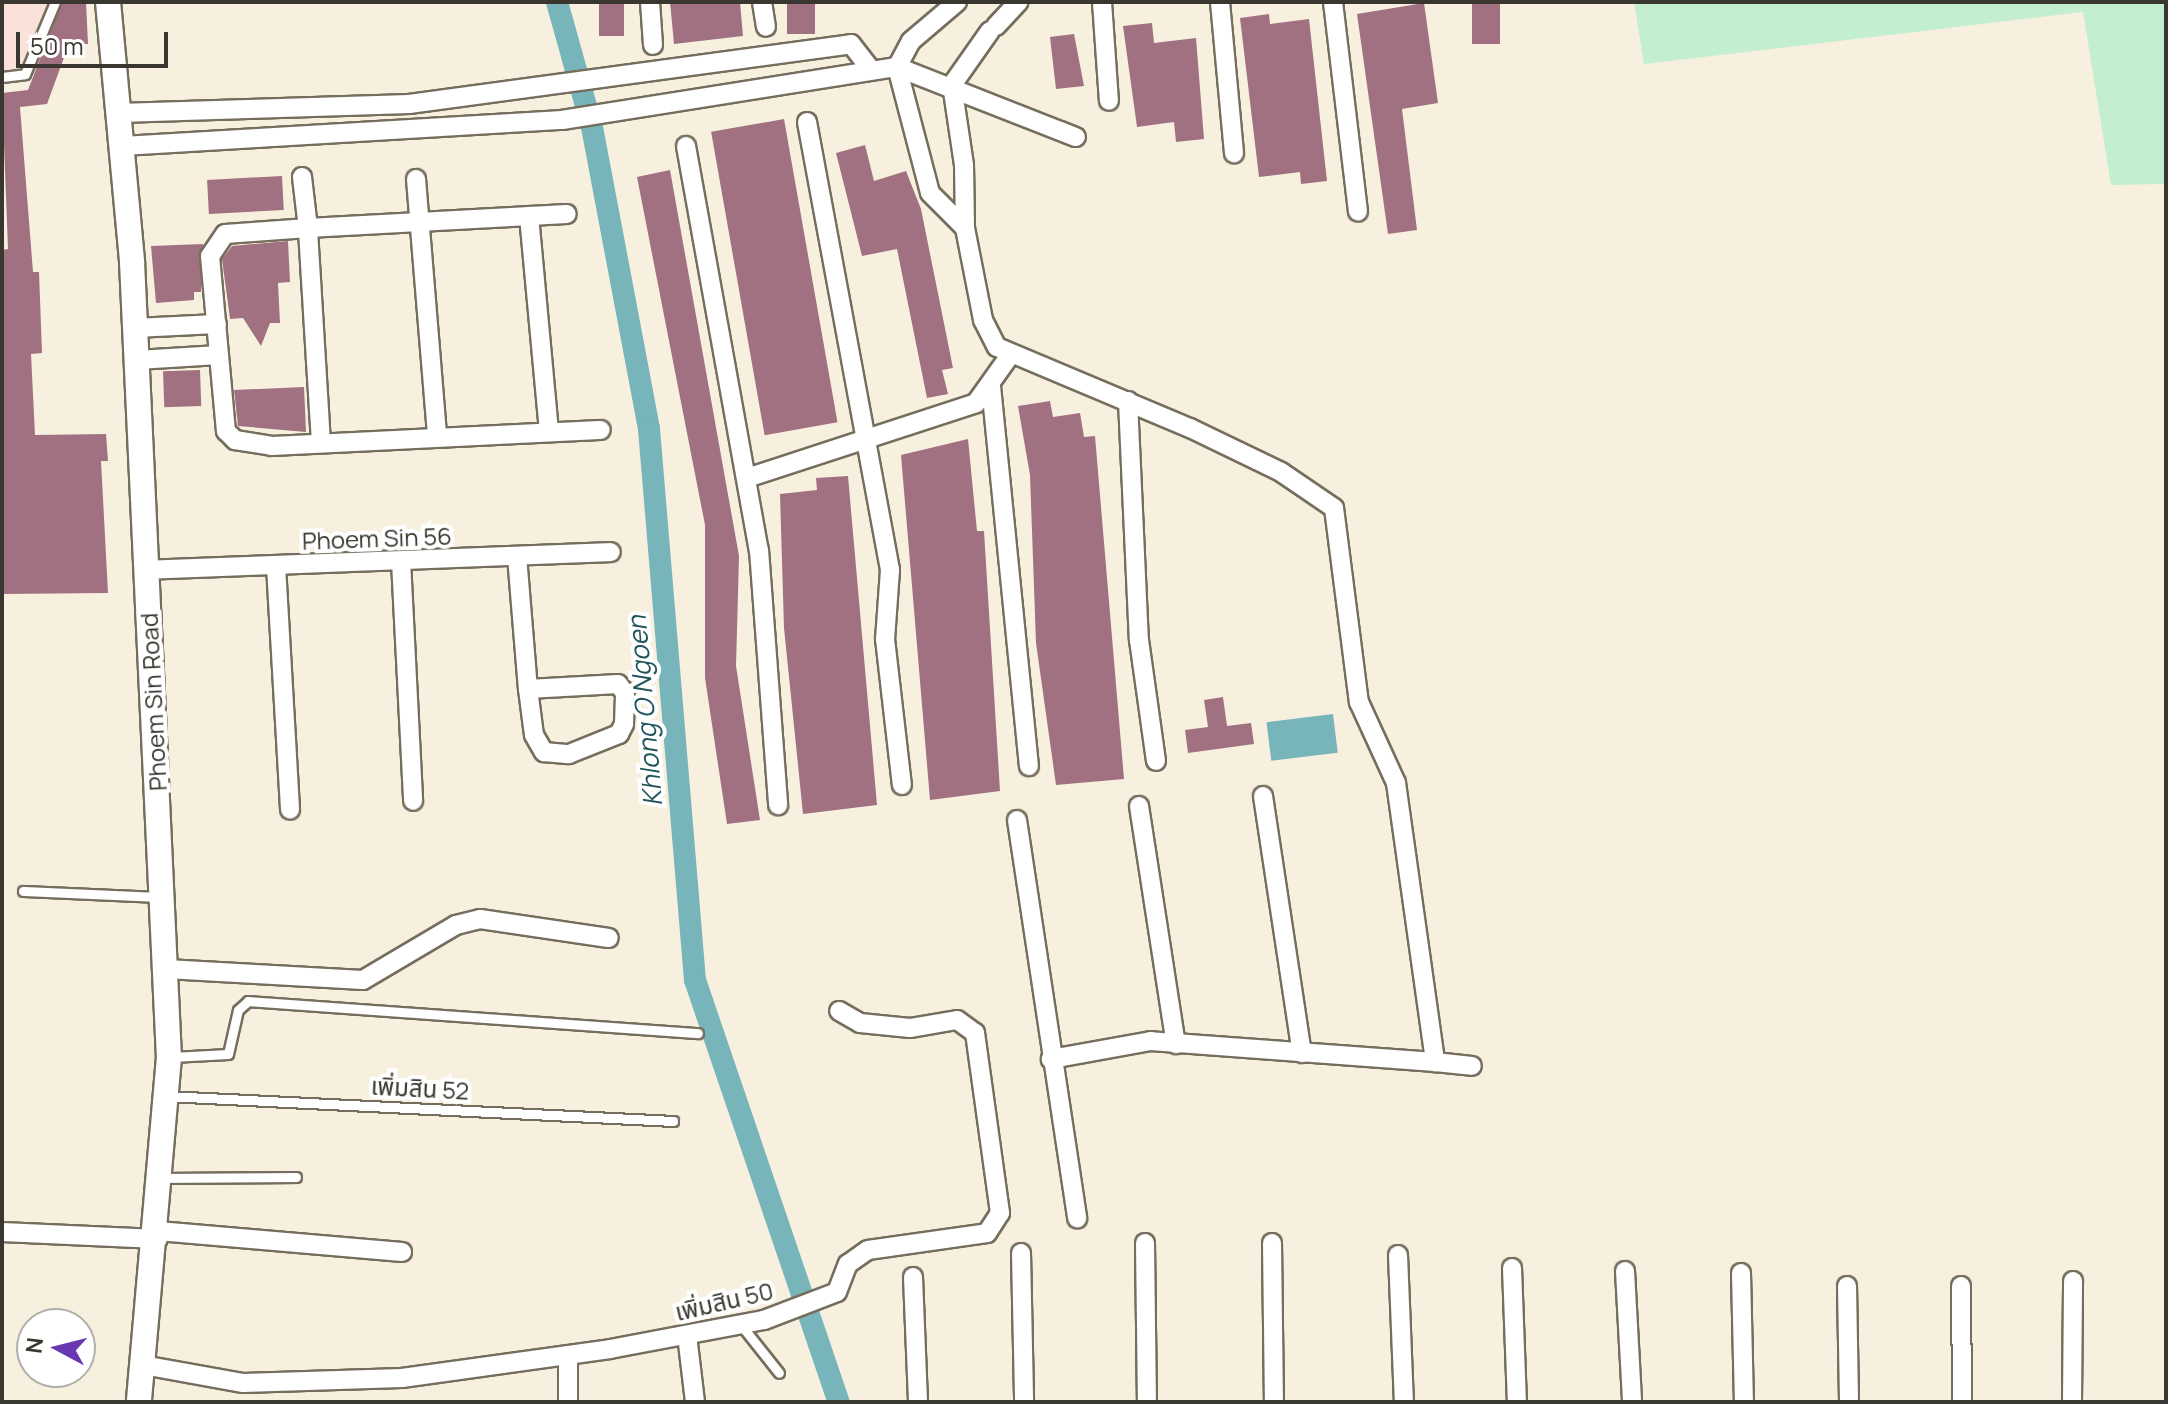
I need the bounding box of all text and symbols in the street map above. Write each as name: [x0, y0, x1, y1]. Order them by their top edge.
scale bar: [20, 16, 172, 66]
text: 50 m: [30, 29, 84, 62]
street label: Phoem Sin 56: [302, 521, 452, 555]
street label: Phoem Sin Road: [134, 612, 172, 792]
water label: Khlong O Ngoen: [621, 614, 669, 808]
street label: เพิ่มสิน 52: [370, 1071, 470, 1105]
street label: เพิ่มสิน 50: [672, 1276, 776, 1326]
north arrow: [16, 1308, 96, 1388]
text: N: [18, 1336, 50, 1355]

